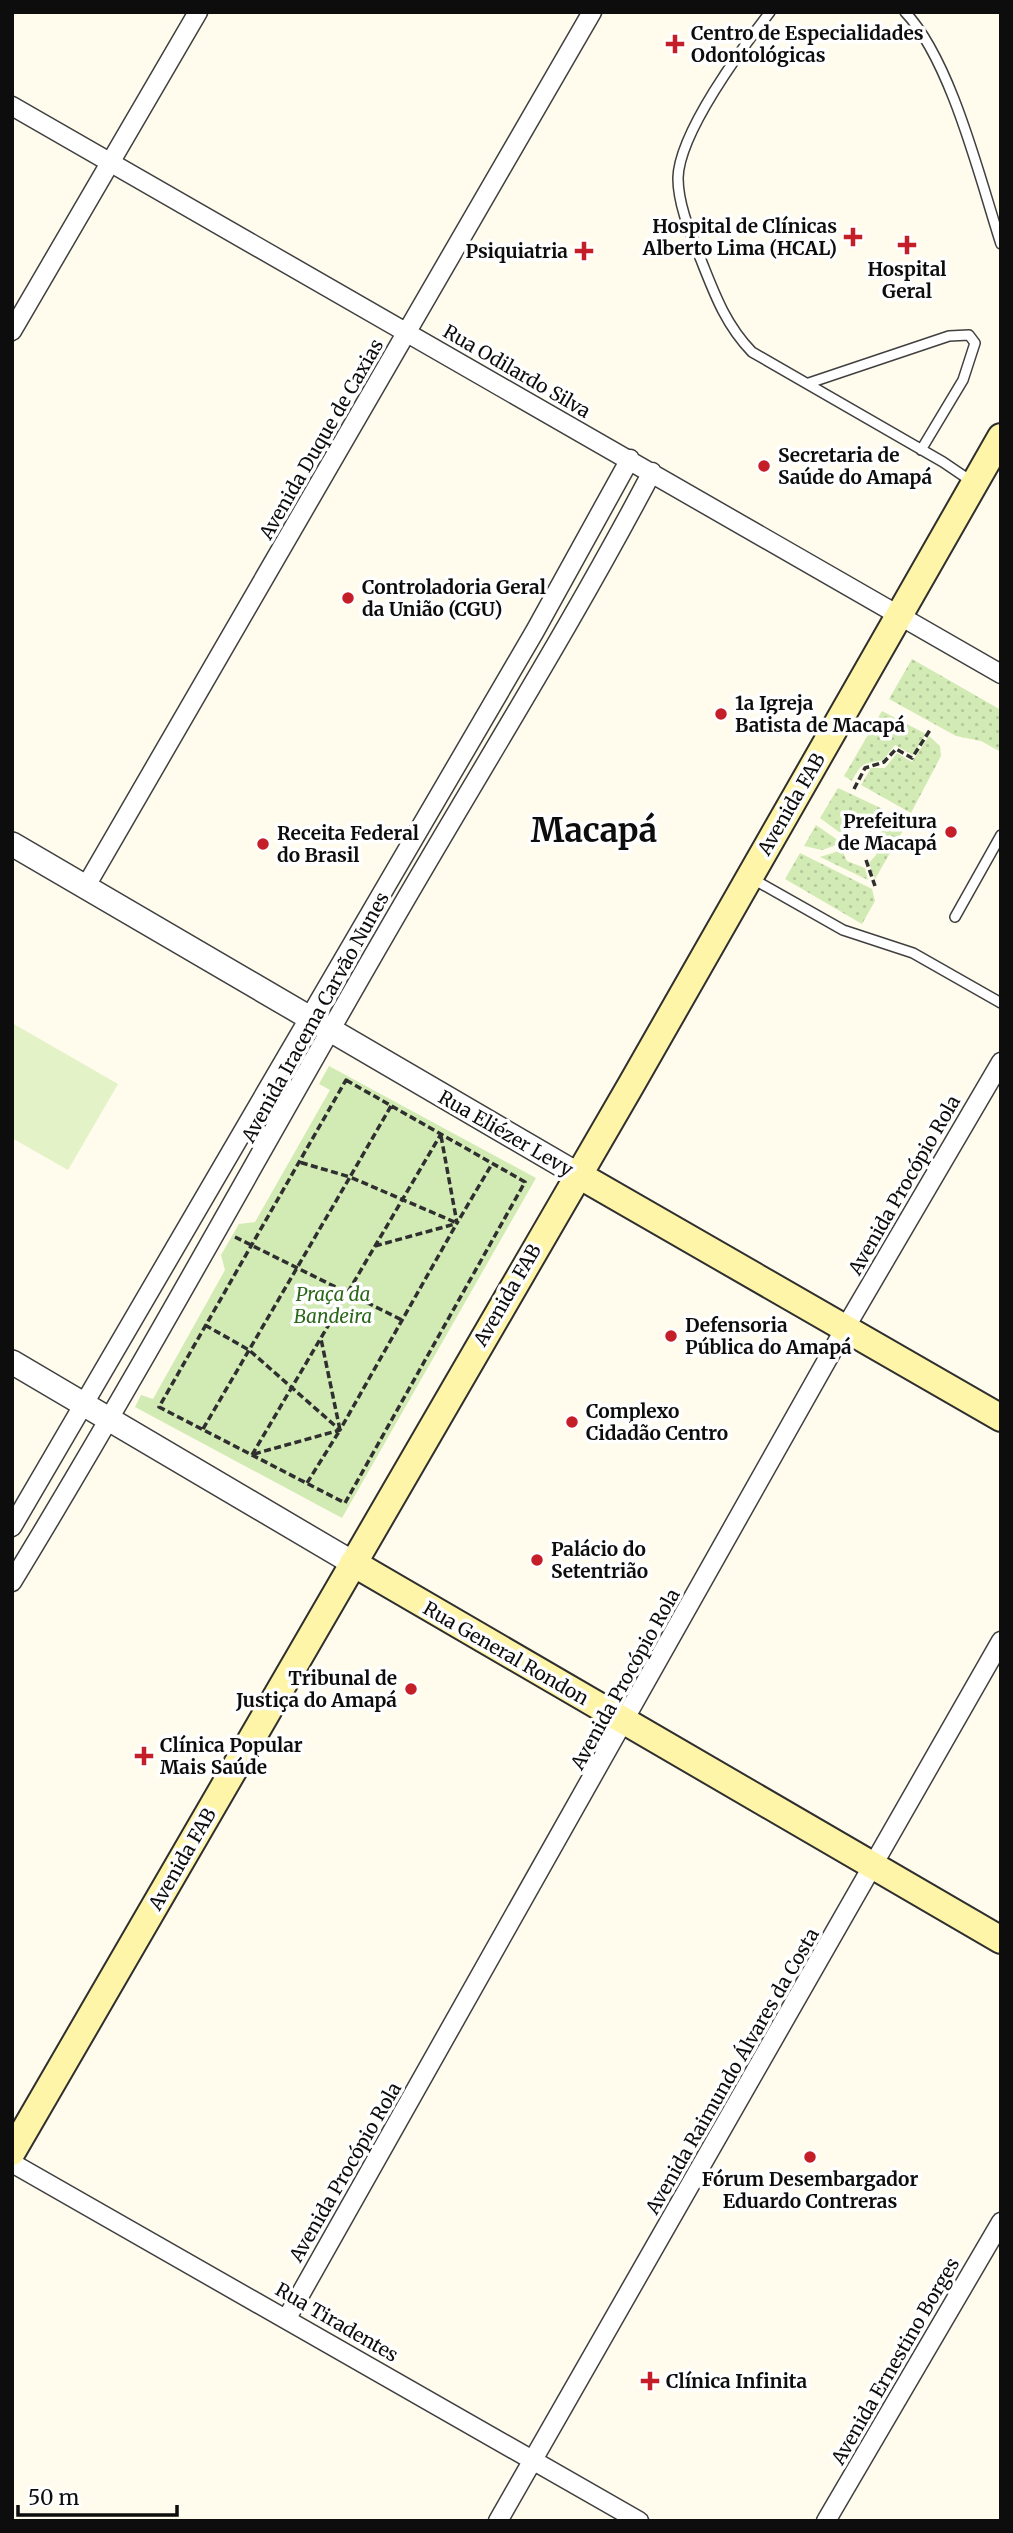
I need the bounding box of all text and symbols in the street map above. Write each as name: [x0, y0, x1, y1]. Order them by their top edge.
place label: Centro de Especialidades Odontológicas: [691, 21, 924, 67]
marker: Centro de Especialidades Odontológicas: [665, 34, 685, 54]
place label: Hospital de Clínicas Alberto Lima (HCAL): [642, 214, 837, 260]
marker: Hospital de Clínicas Alberto Lima (HCAL): [843, 227, 863, 247]
marker: Hospital Geral: [897, 235, 917, 255]
place label: Psiquiatria: [465, 239, 568, 263]
marker: Psiquiatria: [574, 241, 594, 261]
place label: Hospital Geral: [867, 257, 947, 303]
street label: Rua Odilardo Silva: [439, 319, 595, 423]
street label: Avenida Duque de Caxias: [253, 334, 388, 544]
place label: Secretaria de Saúde do Amapá: [778, 443, 933, 489]
marker: Secretaria de Saúde do Amapá: [756, 458, 772, 474]
place label: Controladoria Geral da União (CGU): [362, 575, 546, 621]
marker: Controladoria Geral da União (CGU): [340, 590, 356, 606]
place label: 1a Igreja Batista de Macapá: [735, 691, 906, 737]
marker: 1a Igreja Batista de Macapá: [713, 706, 729, 722]
street label: Avenida FAB: [752, 748, 830, 860]
place label: Prefeitura de Macapá: [838, 809, 937, 855]
district label: Macapá: [531, 810, 657, 851]
place label: Receita Federal do Brasil: [277, 821, 419, 867]
marker: Prefeitura de Macapá: [943, 824, 959, 840]
marker: Receita Federal do Brasil: [255, 836, 271, 852]
street label: Avenida Iracema Carvão Nunes: [236, 888, 394, 1147]
street label: Rua Eliézer Levy: [434, 1085, 578, 1181]
street label: Avenida Procópio Rola: [842, 1091, 965, 1280]
street label: Avenida FAB: [468, 1239, 546, 1351]
park label: Praça da Bandeira: [294, 1282, 372, 1328]
place label: Defensoria Pública do Amapá: [685, 1313, 852, 1359]
marker: Defensoria Pública do Amapá: [663, 1328, 679, 1344]
place label: Complexo Cidadão Centro: [586, 1399, 728, 1445]
marker: Complexo Cidadão Centro: [564, 1414, 580, 1430]
place label: Palácio do Setentrião: [551, 1537, 648, 1583]
marker: Palácio do Setentrião: [529, 1552, 545, 1568]
street label: Avenida Procópio Rola: [565, 1584, 685, 1775]
street label: Rua General Rondon: [419, 1596, 593, 1710]
place label: Tribunal de Justiça do Amapá: [235, 1666, 397, 1712]
marker: Tribunal de Justiça do Amapá: [403, 1681, 419, 1697]
place label: Clínica Popular Mais Saúde: [160, 1733, 303, 1779]
marker: Clínica Popular Mais Saúde: [134, 1746, 154, 1766]
street label: Avenida FAB: [143, 1803, 221, 1915]
street label: Avenida Raimundo Álvares da Costa: [640, 1924, 824, 2219]
street label: Avenida Procópio Rola: [283, 2078, 406, 2267]
marker: Fórum Desembargador Eduardo Contreras: [802, 2149, 818, 2165]
place label: Fórum Desembargador Eduardo Contreras: [702, 2167, 918, 2213]
street label: Avenida Ernestino Borges: [825, 2253, 964, 2470]
street label: Rua Tiradentes: [271, 2277, 403, 2367]
place label: Clínica Infinita: [666, 2369, 807, 2393]
marker: Clínica Infinita: [640, 2371, 660, 2391]
scale bar: [18, 2474, 177, 2518]
text: 50 m: [28, 2484, 79, 2511]

